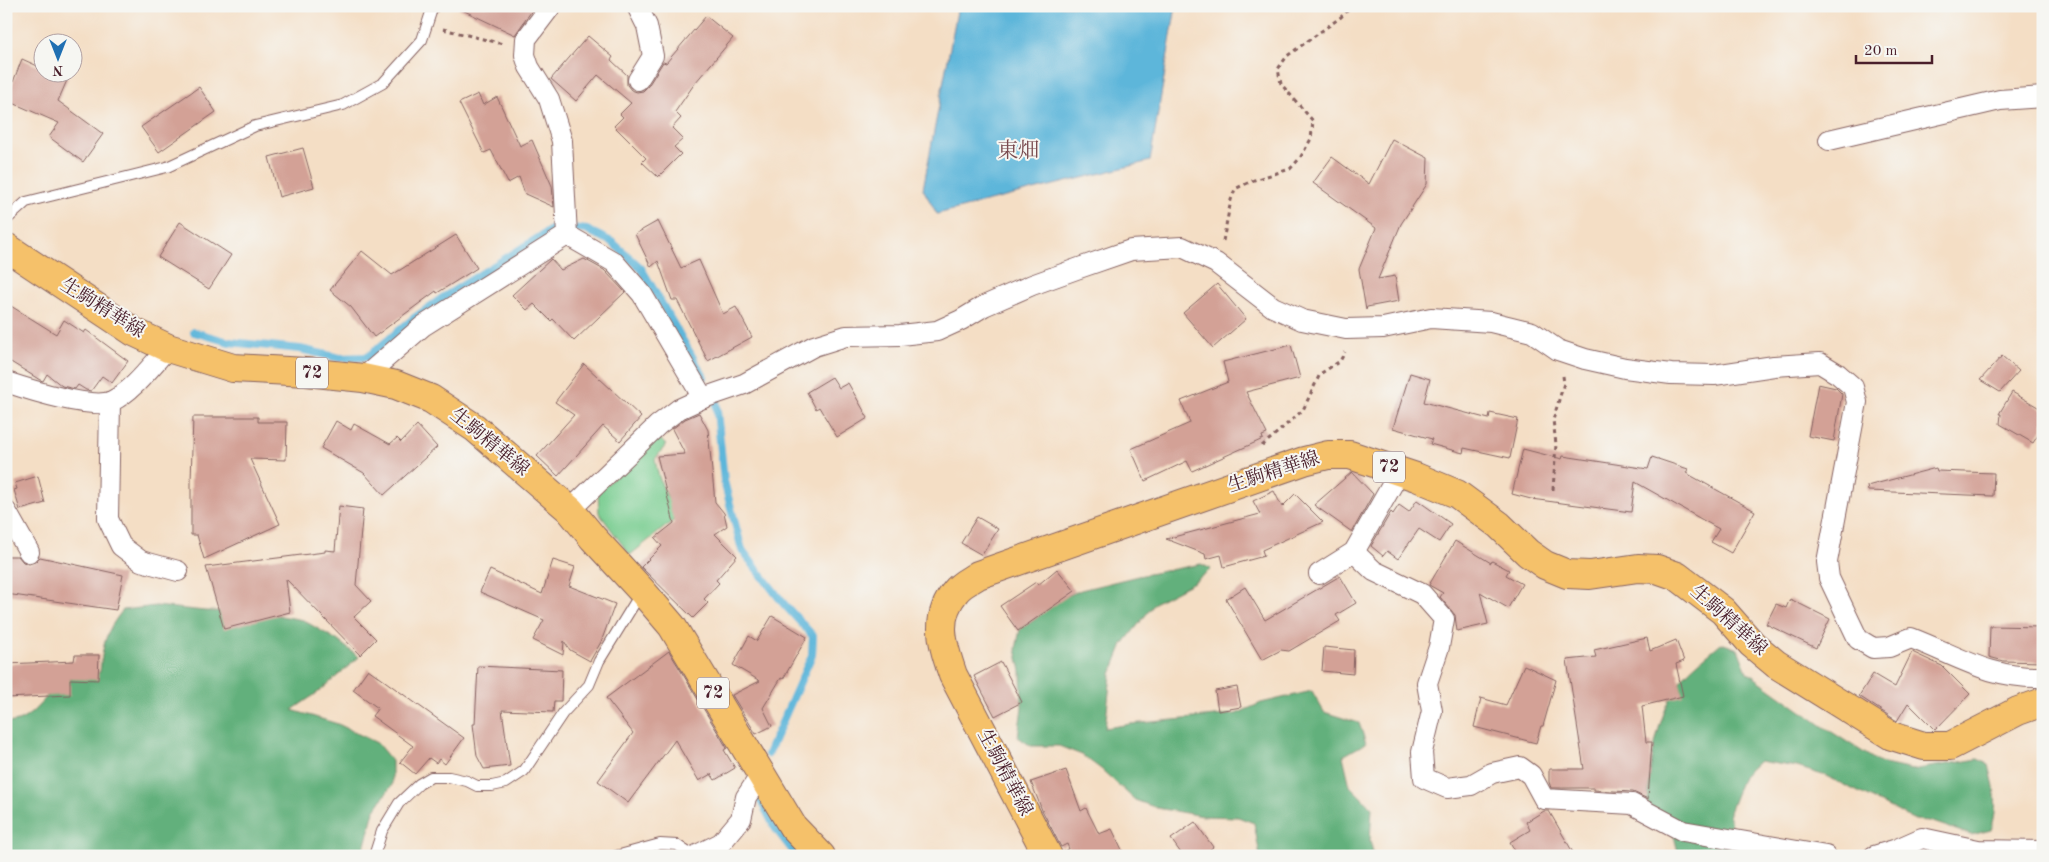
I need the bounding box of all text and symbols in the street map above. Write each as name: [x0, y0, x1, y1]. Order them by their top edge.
north arrow: [32, 32, 82, 82]
scale bar: [1856, 32, 1933, 64]
text: 20 m: [1864, 44, 1898, 59]
text: N: [52, 63, 63, 77]
district label: 東畑: [997, 139, 1039, 162]
street label: 生駒精華線: [57, 273, 149, 342]
road number: 72: [296, 358, 328, 388]
street label: 生駒精華線: [446, 403, 534, 480]
street label: 生駒精華線: [1225, 446, 1322, 497]
road number: 72: [1373, 452, 1405, 482]
street label: 生駒精華線: [1686, 580, 1772, 660]
road number: 72: [697, 678, 729, 708]
street label: 生駒精華線: [973, 725, 1037, 819]

